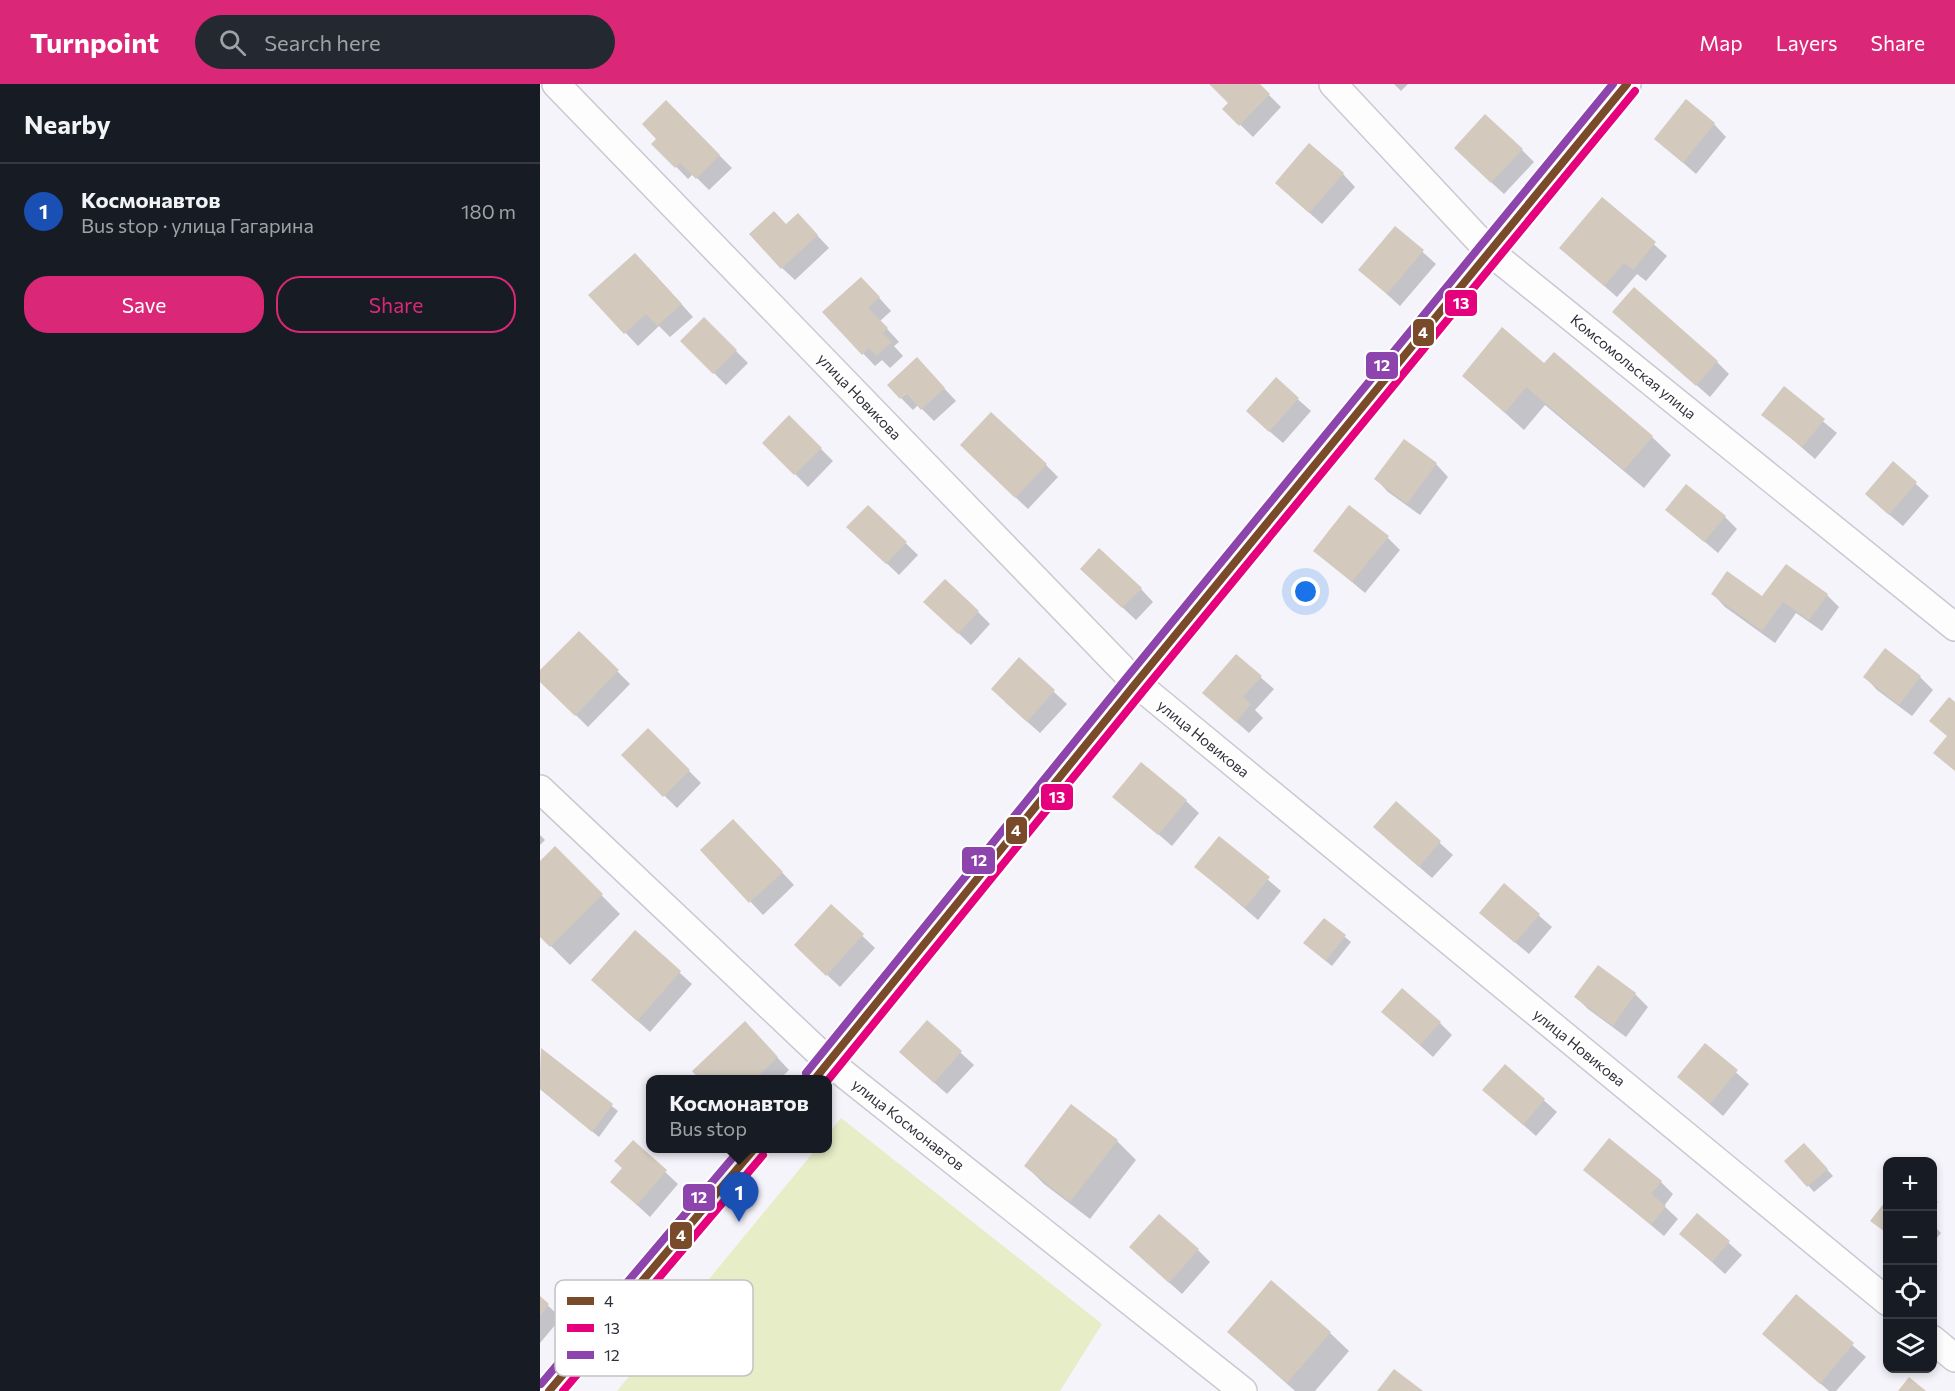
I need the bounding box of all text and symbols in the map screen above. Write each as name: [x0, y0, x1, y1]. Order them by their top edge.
search box: [195, 15, 615, 69]
text: Turnpoint: [30, 25, 159, 59]
icon: search: [216, 26, 249, 59]
text: Search here: [264, 29, 381, 56]
text: Map: [1699, 30, 1743, 55]
text: Layers: [1776, 30, 1838, 55]
text: Share: [1871, 30, 1925, 55]
text: Nearby: [24, 108, 111, 139]
text: Космонавтов: [81, 186, 220, 213]
text: 1: [39, 199, 48, 223]
text: 180 m: [461, 199, 516, 223]
text: Bus stop · улица Гагарина: [81, 213, 314, 237]
button: Save: [24, 276, 264, 333]
button: Share: [276, 276, 516, 333]
line badge: 13: [1444, 289, 1478, 317]
text: 13: [1453, 293, 1469, 312]
street label: Комсомольская улица: [1567, 310, 1700, 422]
line badge: 4: [1412, 318, 1435, 347]
text: 4: [1418, 322, 1428, 341]
street label: улица Новикова: [814, 349, 905, 443]
line badge: 12: [1365, 351, 1399, 380]
text: 12: [1374, 355, 1390, 374]
your location: [1291, 577, 1320, 606]
street label: улица Новикова: [1154, 696, 1253, 781]
line badge: 13: [1040, 783, 1074, 811]
text: 13: [1049, 787, 1065, 806]
line badge: 4: [1005, 816, 1028, 845]
text: 4: [1011, 820, 1021, 839]
line badge: 12: [961, 846, 996, 875]
text: 12: [971, 850, 987, 869]
street label: улица Новикова: [1530, 1005, 1629, 1090]
popup: [646, 1075, 832, 1153]
street label: улица Космонавтов: [849, 1075, 968, 1174]
text: Космонавтов: [669, 1089, 809, 1116]
text: Bus stop: [669, 1116, 747, 1140]
map controls: [1883, 1157, 1937, 1373]
button: +: [1883, 1157, 1937, 1211]
pin: 1: [720, 1172, 758, 1222]
line badge: 12: [682, 1183, 716, 1212]
text: 12: [691, 1187, 707, 1206]
button: −: [1883, 1211, 1937, 1265]
line badge: 4: [669, 1221, 693, 1250]
text: 4: [676, 1225, 686, 1244]
button: locate: [1883, 1265, 1937, 1319]
legend: [555, 1280, 753, 1376]
text: 4: [604, 1291, 614, 1310]
text: 13: [604, 1318, 620, 1337]
button: layers: [1883, 1319, 1937, 1373]
text: 12: [604, 1345, 620, 1364]

